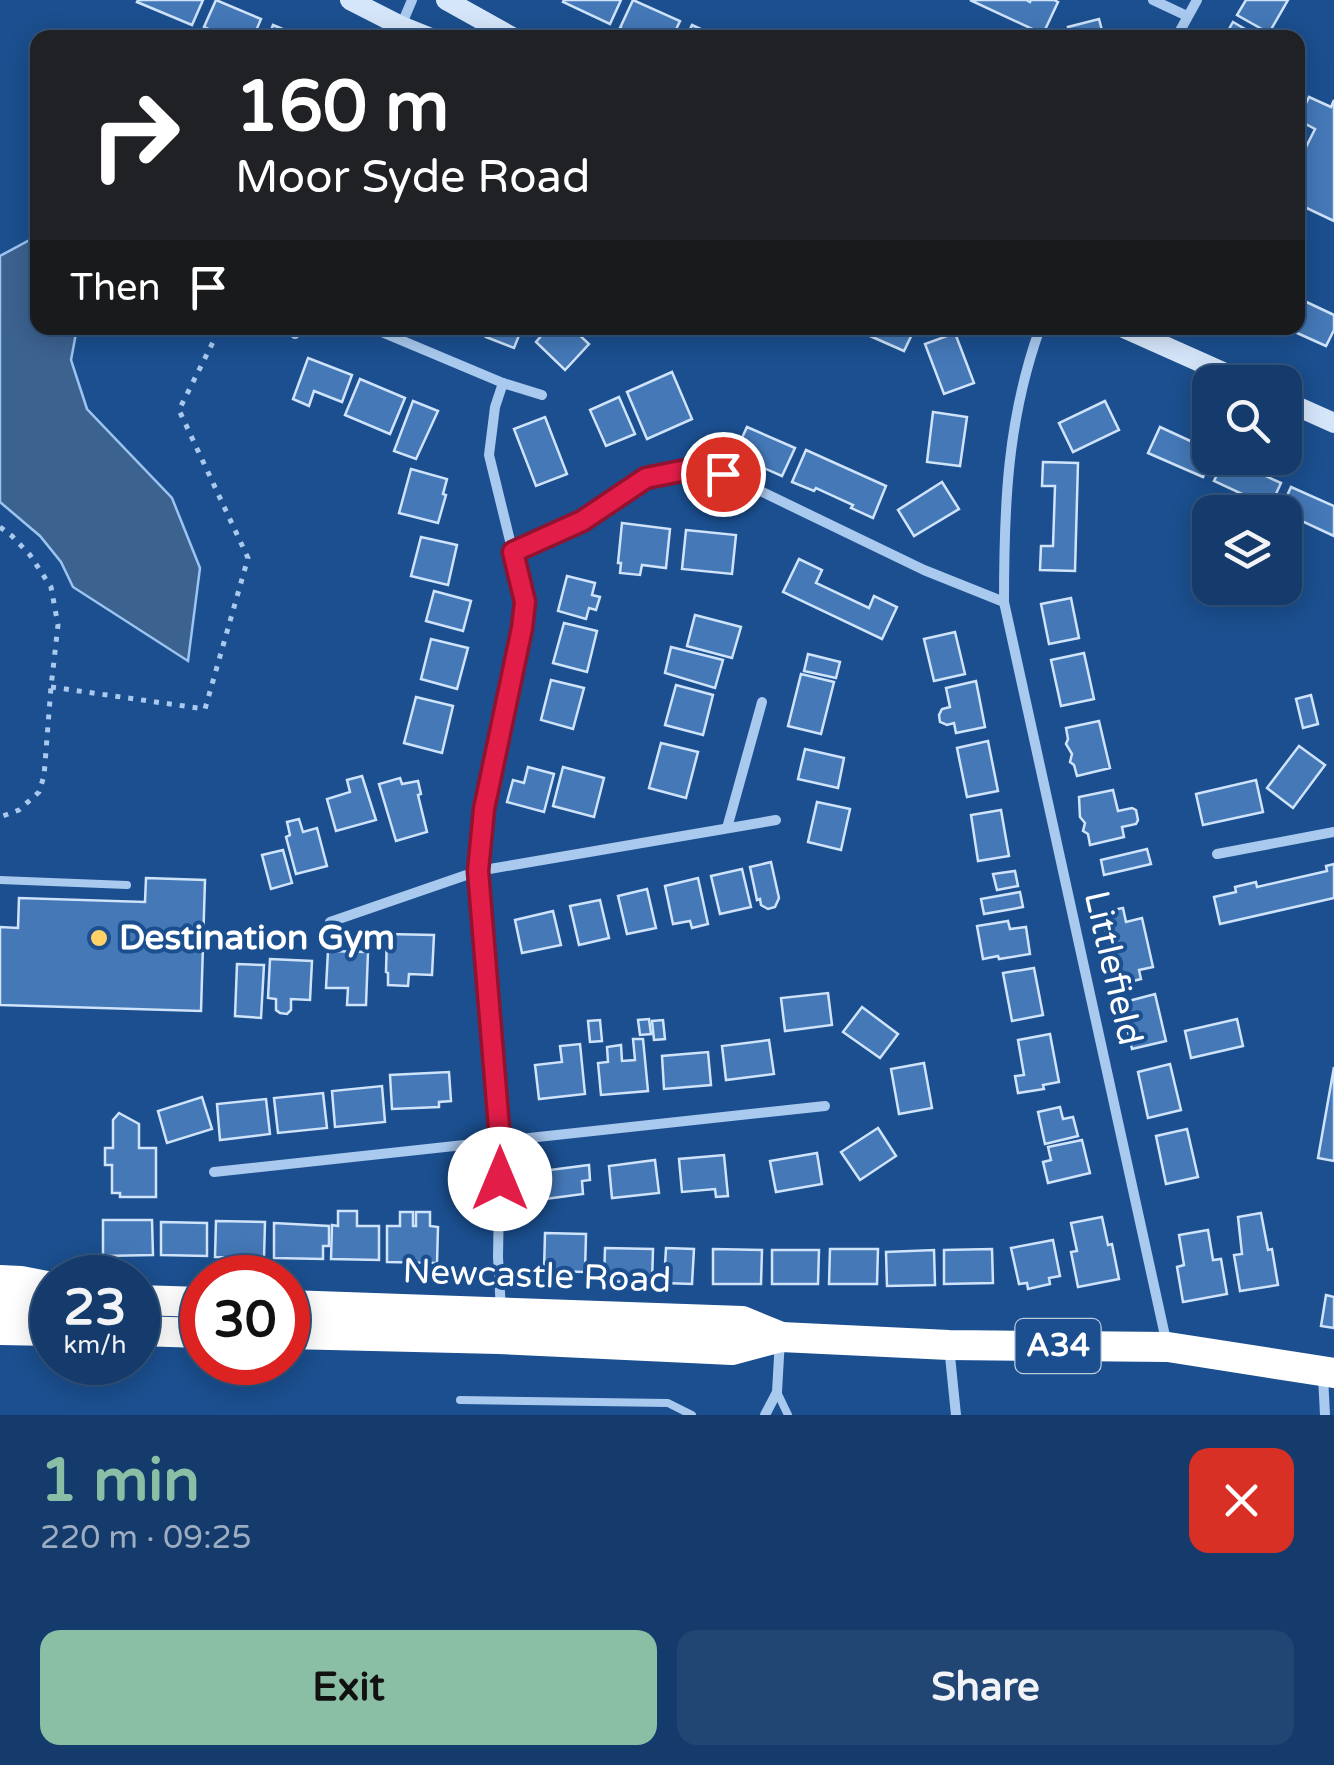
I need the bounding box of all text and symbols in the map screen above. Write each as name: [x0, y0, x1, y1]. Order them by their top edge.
text: 160 m: [235, 66, 449, 150]
icon: right: [70, 70, 200, 200]
text: Moor Syde Road: [235, 151, 590, 205]
icon: arrive: [181, 260, 236, 315]
text: Then: [70, 265, 161, 311]
map controls: [1192, 365, 1302, 605]
button: search: [1192, 365, 1302, 475]
pin: [681, 432, 766, 517]
icon: arrive: [696, 447, 751, 502]
button: layers: [1192, 495, 1302, 605]
street label: Littlefield: [1075, 887, 1151, 1049]
place label: Destination Gym: [119, 917, 395, 959]
marker: Destination Gym: [88, 927, 110, 949]
position arrow: [448, 1127, 552, 1231]
street label: Newcastle Road: [402, 1250, 672, 1302]
speed limit sign: 30: [180, 1255, 310, 1385]
text: 23: [64, 1278, 126, 1338]
road number: A34: [1016, 1319, 1100, 1373]
text: km/h: [64, 1330, 126, 1360]
text: 1 min: [40, 1445, 200, 1517]
button: close: [1189, 1448, 1294, 1553]
text: 220 m · 09:25: [40, 1519, 252, 1557]
button: Exit: [40, 1630, 657, 1745]
button: Share: [677, 1630, 1294, 1745]

